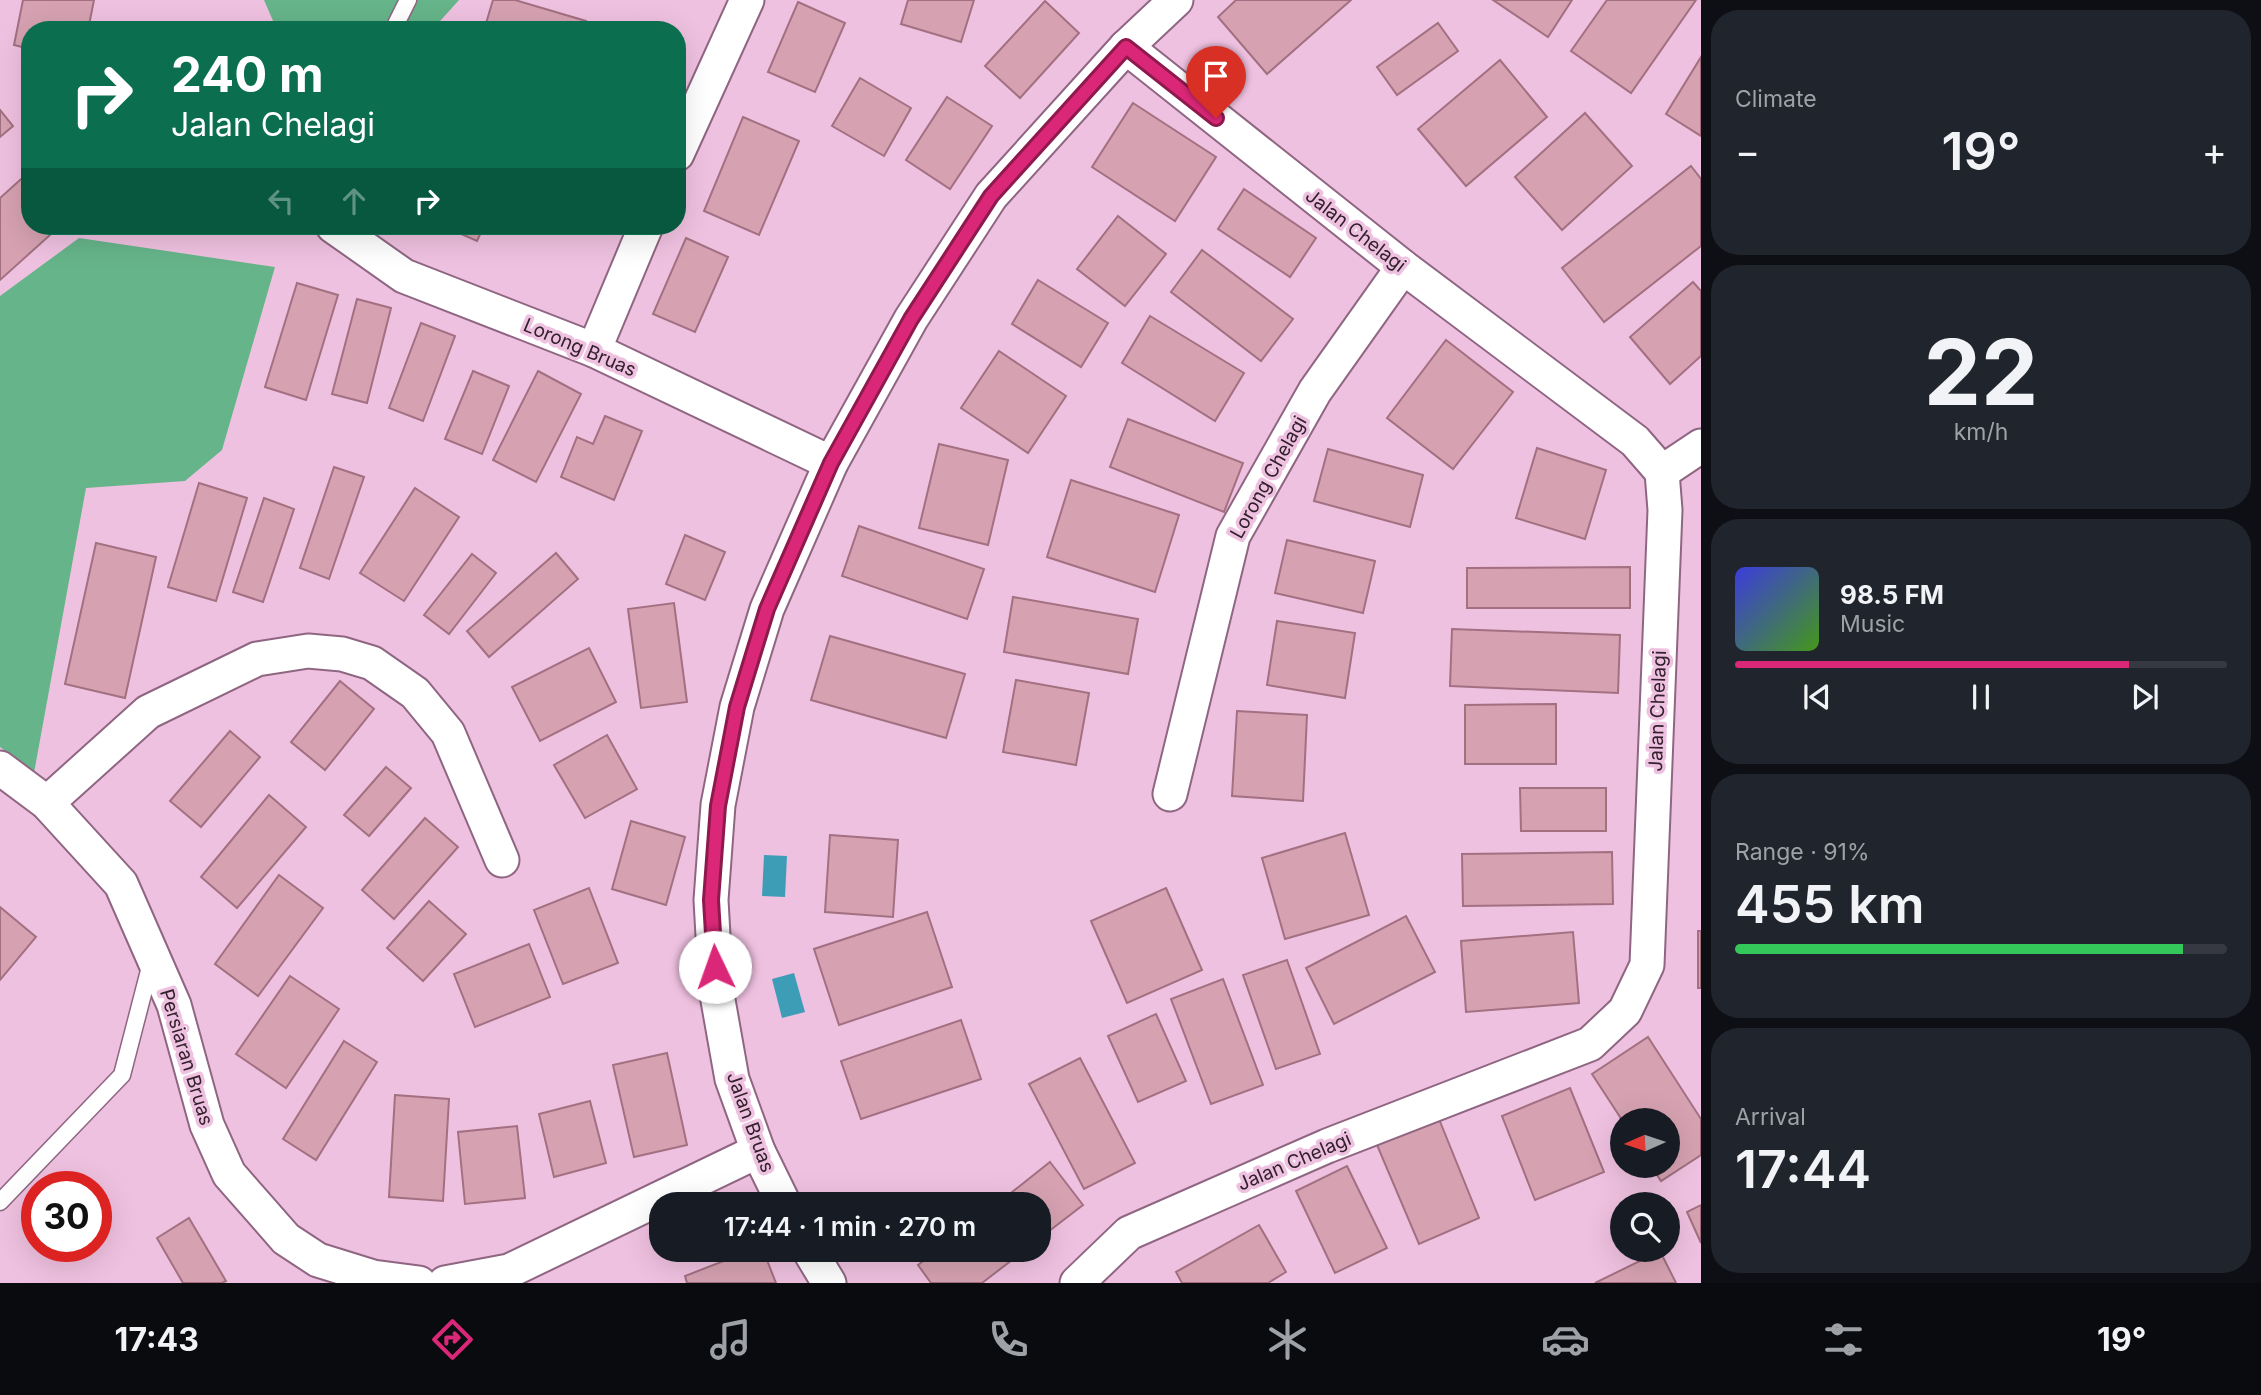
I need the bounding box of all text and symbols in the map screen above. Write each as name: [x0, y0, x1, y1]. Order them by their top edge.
text: 240 m: [171, 45, 324, 104]
pin: [1186, 46, 1246, 118]
icon: right: [56, 49, 147, 140]
icon: arrive: [1197, 57, 1235, 95]
text: Climate: [1735, 85, 1817, 113]
text: Jalan Chelagi: [171, 105, 375, 144]
text: 19°: [1941, 120, 2021, 183]
text: −: [1735, 128, 1760, 174]
text: +: [2202, 128, 2227, 174]
icon: left: [262, 182, 300, 220]
icon: ahead: [335, 182, 373, 220]
icon: right: [408, 182, 446, 220]
street label: Jalan Chelagi: [1301, 184, 1410, 277]
street label: Lorong Bruas: [520, 313, 640, 382]
text: 22: [1924, 317, 2038, 427]
street label: Lorong Chelagi: [1225, 412, 1312, 542]
text: km/h: [1954, 418, 2008, 446]
text: 98.5 FM: [1840, 579, 1944, 610]
text: Music: [1840, 610, 1905, 638]
street label: Jalan Chelagi: [1644, 650, 1671, 772]
icon: previous: [1798, 678, 1836, 716]
icon: pause: [1962, 678, 2000, 716]
icon: next: [2126, 678, 2164, 716]
text: Range · 91%: [1735, 838, 1869, 866]
text: 455 km: [1735, 873, 1925, 936]
position arrow: [678, 930, 752, 1004]
street label: Persiaran Bruas: [155, 986, 218, 1128]
street label: Jalan Bruas: [722, 1069, 779, 1175]
text: Arrival: [1735, 1103, 1806, 1131]
north arrow: [1610, 1108, 1680, 1178]
map controls: [1610, 1108, 1680, 1262]
street label: Jalan Chelagi: [1234, 1127, 1354, 1196]
text: 17:44: [1735, 1138, 1871, 1201]
speed limit sign: 30: [21, 1171, 112, 1262]
button: search: [1610, 1192, 1680, 1262]
text: 17:44 · 1 min · 270 m: [724, 1211, 976, 1242]
icon: directions: [428, 1315, 477, 1364]
icon: music: [706, 1315, 755, 1364]
icon: phone: [984, 1315, 1033, 1364]
icon: climate: [1263, 1315, 1312, 1364]
icon: car: [1541, 1315, 1590, 1364]
icon: filters: [1819, 1315, 1868, 1364]
text: 17:43: [115, 1320, 199, 1359]
text: 19°: [2097, 1320, 2146, 1359]

